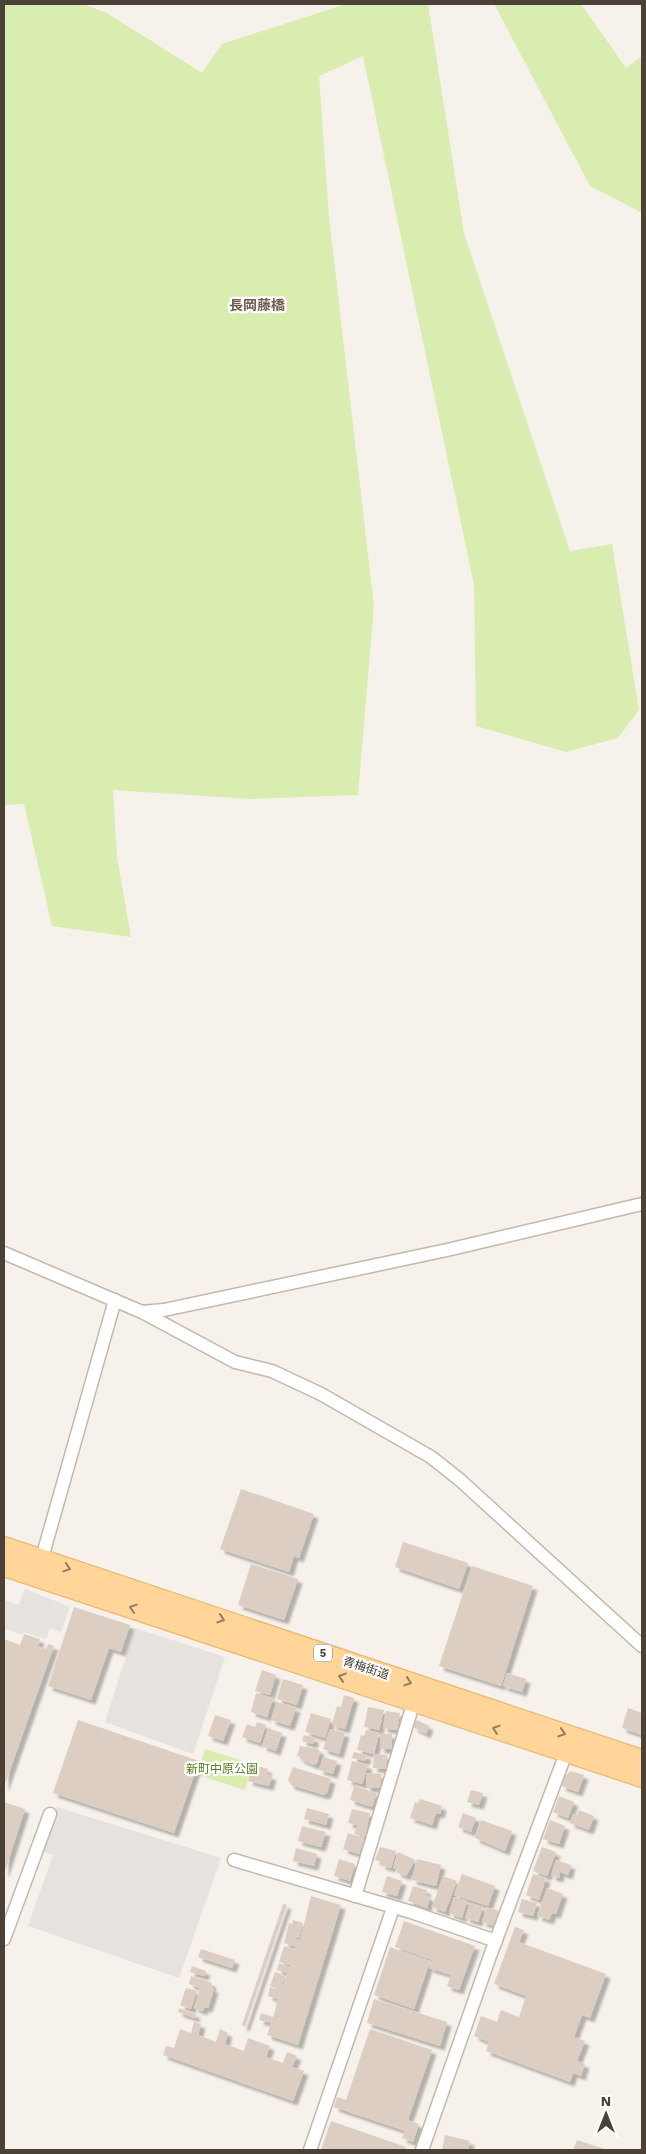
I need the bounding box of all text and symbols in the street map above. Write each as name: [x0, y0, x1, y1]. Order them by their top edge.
district label: 長岡藤橋: [229, 297, 285, 313]
one-way arrow: [62, 1562, 70, 1572]
one-way arrow: [129, 1604, 137, 1614]
one-way arrow: [216, 1613, 224, 1623]
road number: 5: [314, 1645, 332, 1662]
street label: 青梅街道: [341, 1654, 391, 1682]
one-way arrow: [339, 1673, 347, 1683]
one-way arrow: [403, 1676, 412, 1686]
one-way arrow: [493, 1725, 501, 1735]
one-way arrow: [558, 1727, 566, 1737]
park label: 新町中原公園: [186, 1762, 258, 1776]
north arrow: [581, 2089, 631, 2139]
text: N: [601, 2093, 611, 2109]

